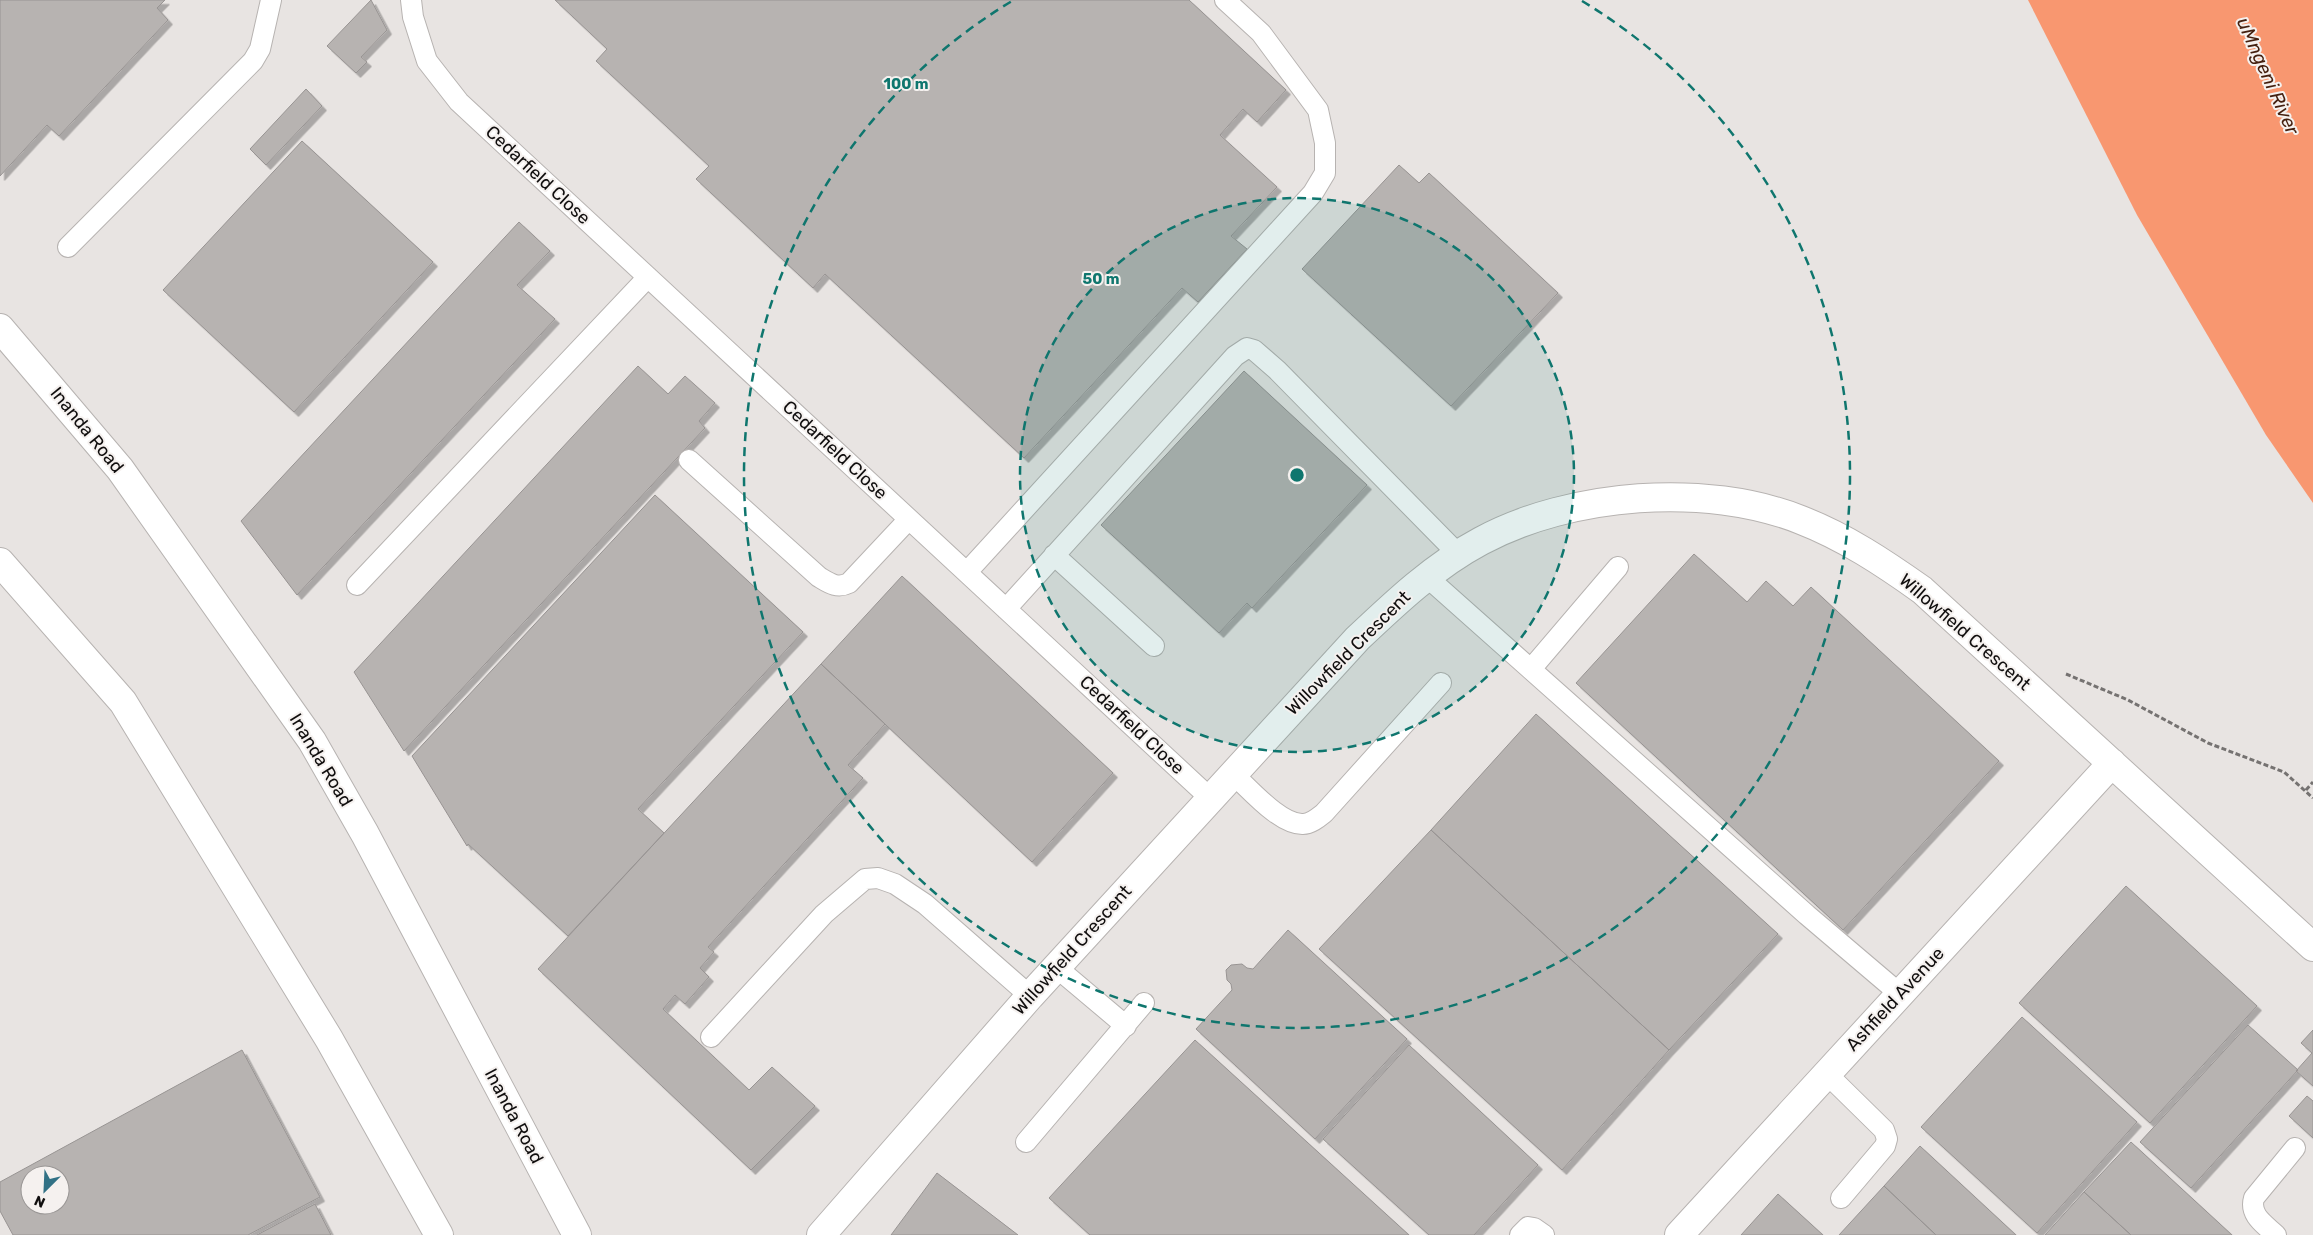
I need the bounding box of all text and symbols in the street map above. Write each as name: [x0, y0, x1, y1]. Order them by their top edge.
water label: uMngeni River: [2232, 14, 2304, 139]
text: 100 m: [884, 75, 928, 93]
street label: Cedarfield Close: [481, 121, 595, 229]
text: 50 m: [1083, 270, 1119, 288]
street label: Inanda Road: [46, 383, 128, 477]
street label: Cedarfield Close: [778, 396, 892, 504]
centre of rings: [1288, 466, 1306, 484]
street label: Willowfield Crescent: [1895, 569, 2035, 695]
street label: Willowfield Crescent: [1281, 586, 1415, 720]
street label: Cedarfield Close: [1075, 671, 1189, 779]
street label: Inanda Road: [285, 710, 357, 810]
street label: Willowfield Crescent: [1008, 880, 1136, 1020]
street label: Ashfield Avenue: [1841, 942, 1949, 1056]
street label: Inanda Road: [480, 1065, 548, 1167]
north arrow: [20, 1165, 70, 1215]
text: N: [32, 1192, 48, 1211]

